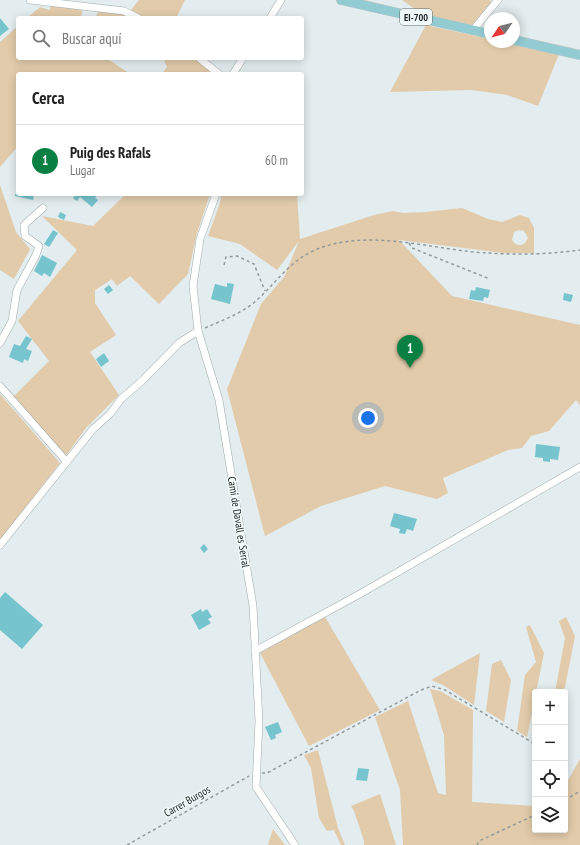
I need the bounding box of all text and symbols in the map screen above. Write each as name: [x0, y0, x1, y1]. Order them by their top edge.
road number: EI-700: [400, 9, 432, 25]
north arrow: [484, 12, 520, 48]
search box: [16, 16, 304, 60]
icon: search: [30, 27, 52, 49]
text: Buscar aquí: [62, 29, 122, 48]
text: Cerca: [32, 87, 65, 109]
text: Puig des Rafals: [70, 143, 151, 162]
text: 1: [42, 152, 48, 169]
text: 60 m: [265, 152, 288, 169]
text: Lugar: [70, 162, 95, 179]
pin: 1: [397, 335, 423, 368]
your location: [358, 408, 378, 428]
street label: Camí de Davall es Serral: [225, 475, 253, 569]
map controls: [532, 689, 568, 833]
button: +: [532, 689, 568, 725]
button: −: [532, 725, 568, 761]
button: locate: [532, 761, 568, 797]
street label: Carrer Burgos: [161, 782, 213, 820]
button: layers: [532, 797, 568, 833]

